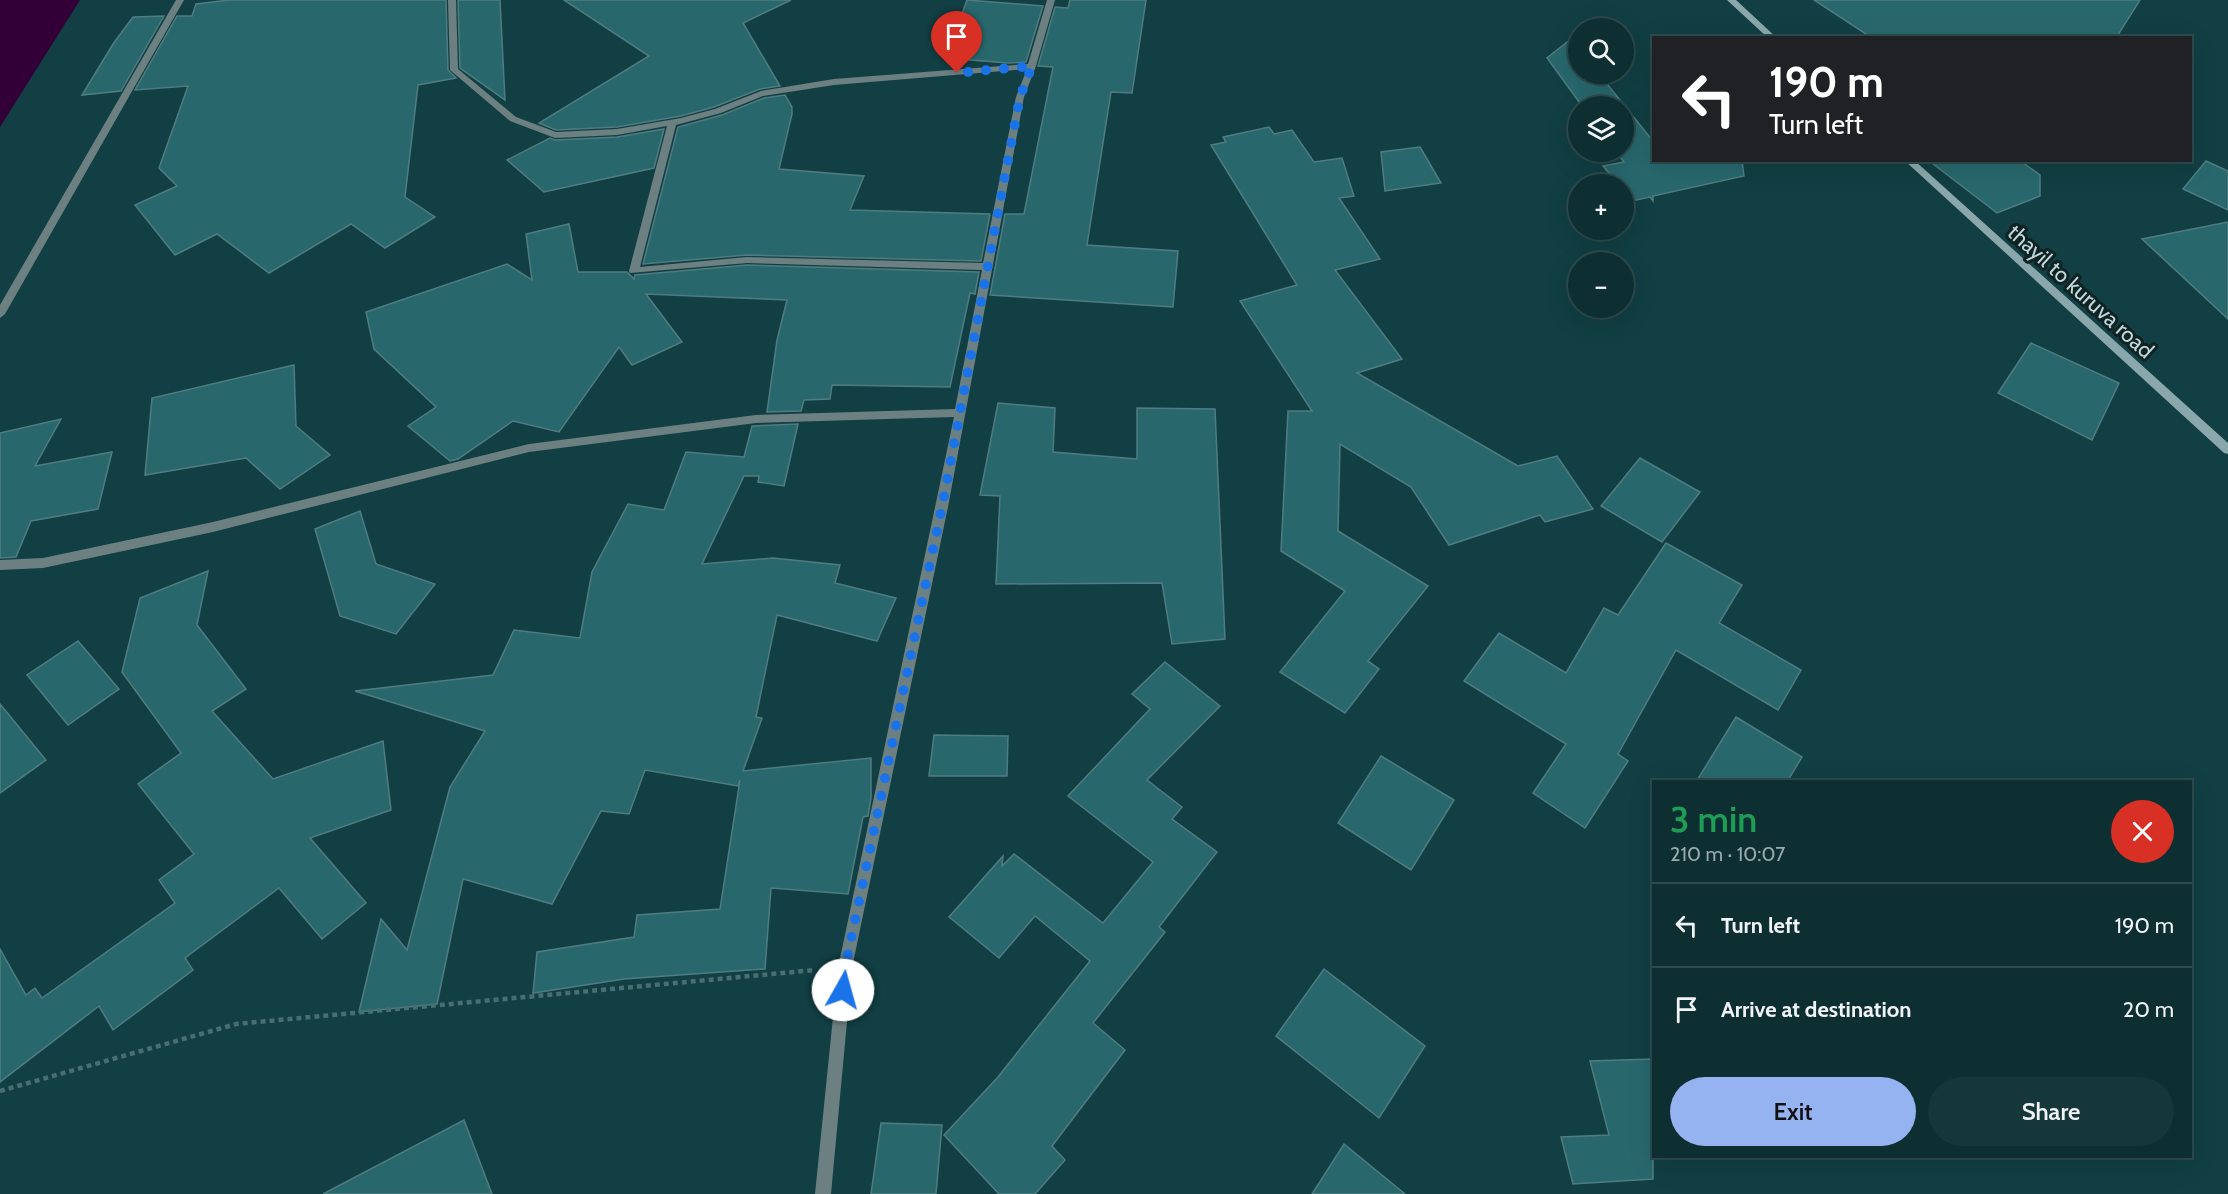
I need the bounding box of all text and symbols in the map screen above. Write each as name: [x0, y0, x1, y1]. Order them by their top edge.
pin: [931, 11, 982, 73]
map controls: [1568, 18, 1634, 318]
button: search: [1568, 18, 1634, 84]
icon: arrive: [940, 20, 973, 53]
text: 190 m: [1769, 56, 1884, 108]
icon: left: [1670, 60, 1748, 138]
button: layers: [1568, 96, 1634, 162]
text: Turn left: [1769, 108, 1863, 141]
button: +: [1568, 174, 1634, 240]
street label: thayil to kuruva road: [2002, 219, 2159, 364]
button: −: [1568, 252, 1634, 318]
text: 3 min: [1670, 797, 1757, 841]
button: close: [2111, 800, 2174, 863]
text: 210 m · 10:07: [1670, 842, 1785, 866]
icon: left: [1670, 909, 1703, 942]
text: Turn left: [1721, 912, 1800, 939]
text: 190 m: [2115, 912, 2174, 939]
position arrow: [811, 958, 875, 1022]
icon: arrive: [1670, 993, 1703, 1026]
text: Arrive at destination: [1721, 996, 1911, 1023]
text: 20 m: [2123, 996, 2174, 1023]
button: Exit: [1670, 1077, 1916, 1146]
button: Share: [1928, 1077, 2174, 1146]

